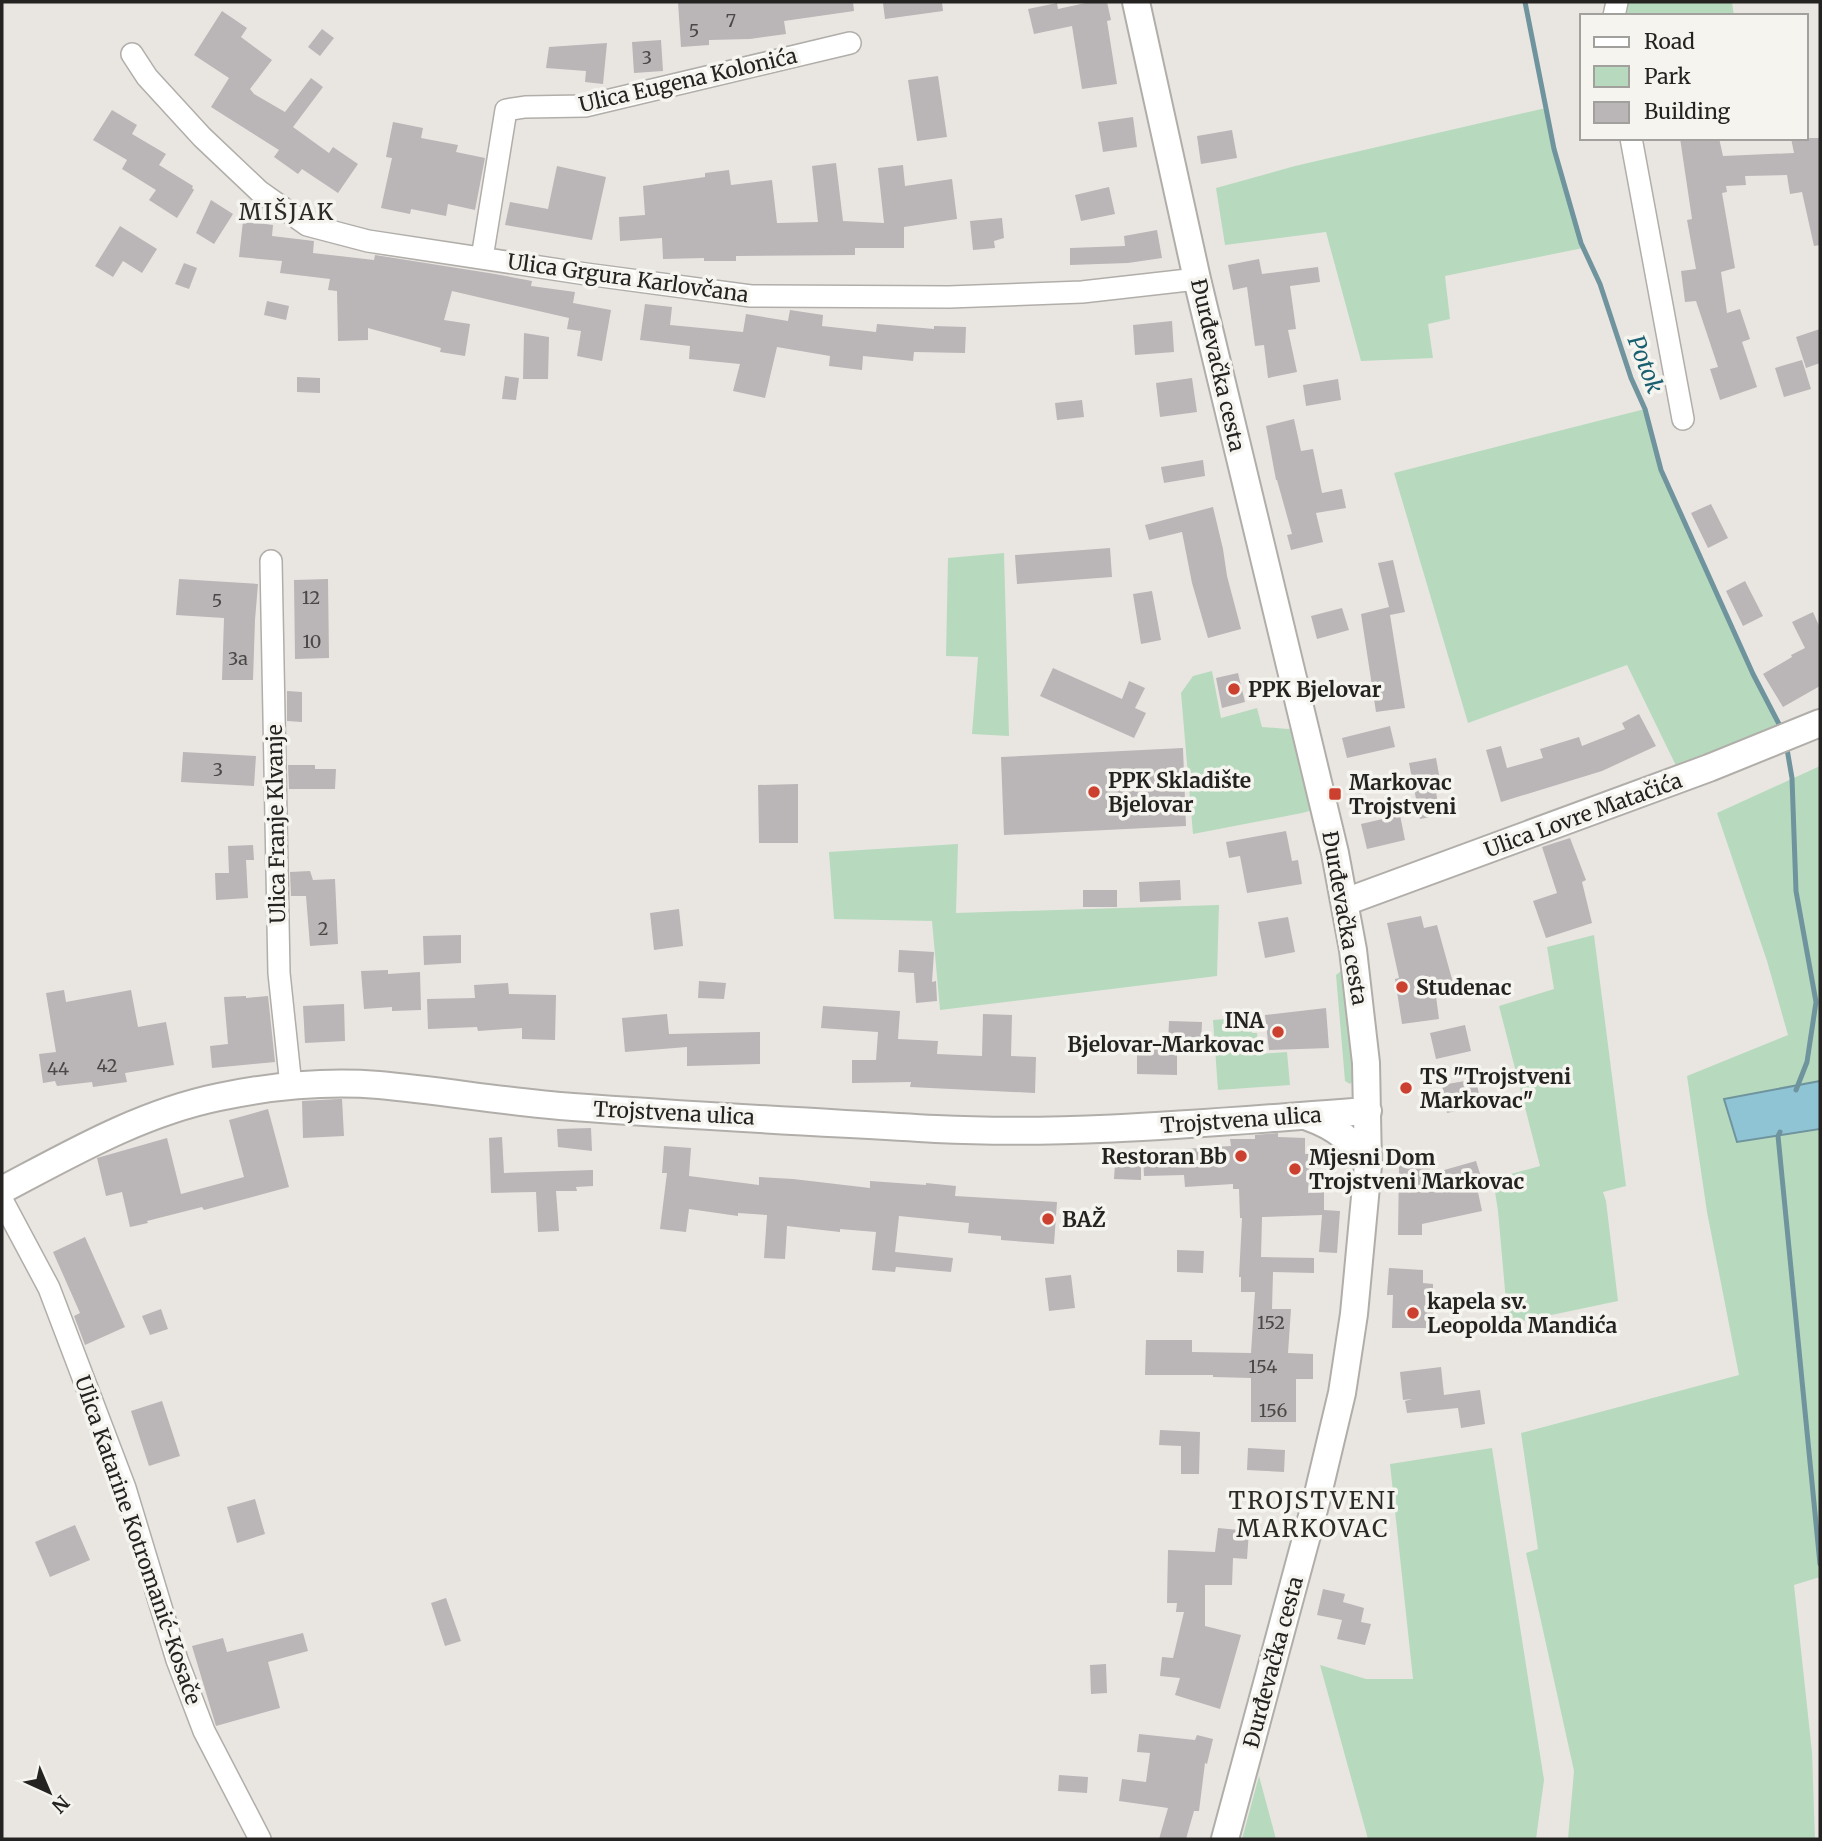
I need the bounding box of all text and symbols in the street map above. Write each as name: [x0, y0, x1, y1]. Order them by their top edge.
house number: 7: [726, 9, 736, 32]
legend: [1580, 14, 1808, 140]
house number: 5: [689, 19, 699, 42]
text: Road: [1644, 28, 1695, 55]
street label: Ulica Eugena Kolonića: [576, 42, 800, 118]
house number: 3: [642, 46, 652, 69]
text: Park: [1644, 63, 1691, 90]
text: Building: [1644, 98, 1731, 125]
district label: MIŠJAK: [239, 197, 335, 226]
street label: Ulica Grgura Karlovčana: [506, 248, 750, 308]
street label: Đurđevačka cesta: [1185, 276, 1251, 454]
water label: Potok: [1622, 331, 1670, 397]
house number: 12: [302, 586, 320, 609]
house number: 5: [212, 589, 222, 612]
house number: 10: [303, 630, 321, 653]
house number: 3a: [228, 647, 248, 670]
place label: PPK Bjelovar: [1248, 676, 1382, 703]
marker: PPK Bjelovar: [1226, 681, 1242, 697]
street label: Ulica Franje Klvanje: [261, 724, 291, 924]
house number: 3: [213, 758, 223, 781]
place label: PPK Skladište Bjelovar: [1108, 767, 1251, 818]
street label: Ulica Lovre Matačića: [1480, 767, 1686, 863]
place label: Markovac Trojstveni: [1349, 769, 1457, 820]
marker: PPK Skladište Bjelovar: [1086, 784, 1102, 800]
marker: Markovac Trojstveni: [1327, 786, 1343, 802]
street label: Đurđevačka cesta: [1316, 829, 1374, 1007]
house number: 2: [318, 917, 328, 940]
place label: Studenac: [1416, 974, 1512, 1001]
marker: Studenac: [1394, 979, 1410, 995]
place label: INA Bjelovar-Markovac: [1067, 1007, 1265, 1058]
marker: INA Bjelovar-Markovac: [1270, 1024, 1286, 1040]
house number: 42: [97, 1054, 117, 1077]
house number: 44: [47, 1057, 69, 1080]
place label: TS "Trojstveni Markovac": [1420, 1063, 1571, 1114]
marker: TS "Trojstveni Markovac": [1398, 1080, 1414, 1096]
street label: Trojstvena ulica: [593, 1095, 755, 1131]
street label: Trojstvena ulica: [1160, 1101, 1322, 1139]
place label: Restoran Bb: [1101, 1143, 1227, 1170]
place label: Mjesni Dom Trojstveni Markovac: [1309, 1144, 1524, 1195]
marker: Restoran Bb: [1233, 1148, 1249, 1164]
marker: Mjesni Dom Trojstveni Markovac: [1287, 1161, 1303, 1177]
place label: BAŽ: [1062, 1206, 1106, 1233]
marker: BAŽ: [1040, 1211, 1056, 1227]
place label: kapela sv. Leopolda Mandića: [1427, 1288, 1617, 1339]
marker: kapela sv. Leopolda Mandića: [1405, 1305, 1421, 1321]
house number: 152: [1257, 1311, 1285, 1334]
house number: 154: [1249, 1355, 1277, 1378]
street label: Ulica Katarine Kotromanić-Kosače: [69, 1372, 207, 1708]
house number: 156: [1259, 1399, 1287, 1422]
district label: TROJSTVENI MARKOVAC: [1229, 1485, 1397, 1544]
street label: Đurđevačka cesta: [1237, 1573, 1309, 1751]
north arrow: [14, 1757, 84, 1827]
text: N: [47, 1790, 75, 1818]

